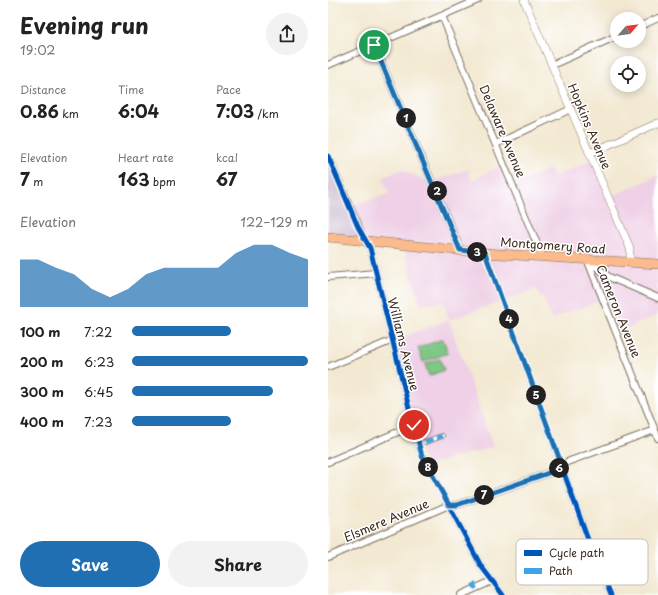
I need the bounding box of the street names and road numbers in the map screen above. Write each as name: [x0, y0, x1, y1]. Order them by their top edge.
street label: Hopkins Avenue: [564, 80, 616, 172]
street label: Delaware Avenue: [475, 82, 531, 181]
street label: Montgomery Road: [500, 232, 606, 258]
street label: Cameron Avenue: [592, 262, 646, 361]
street label: Williams Avenue: [384, 295, 424, 393]
street label: Elsmere Avenue: [341, 494, 432, 546]

